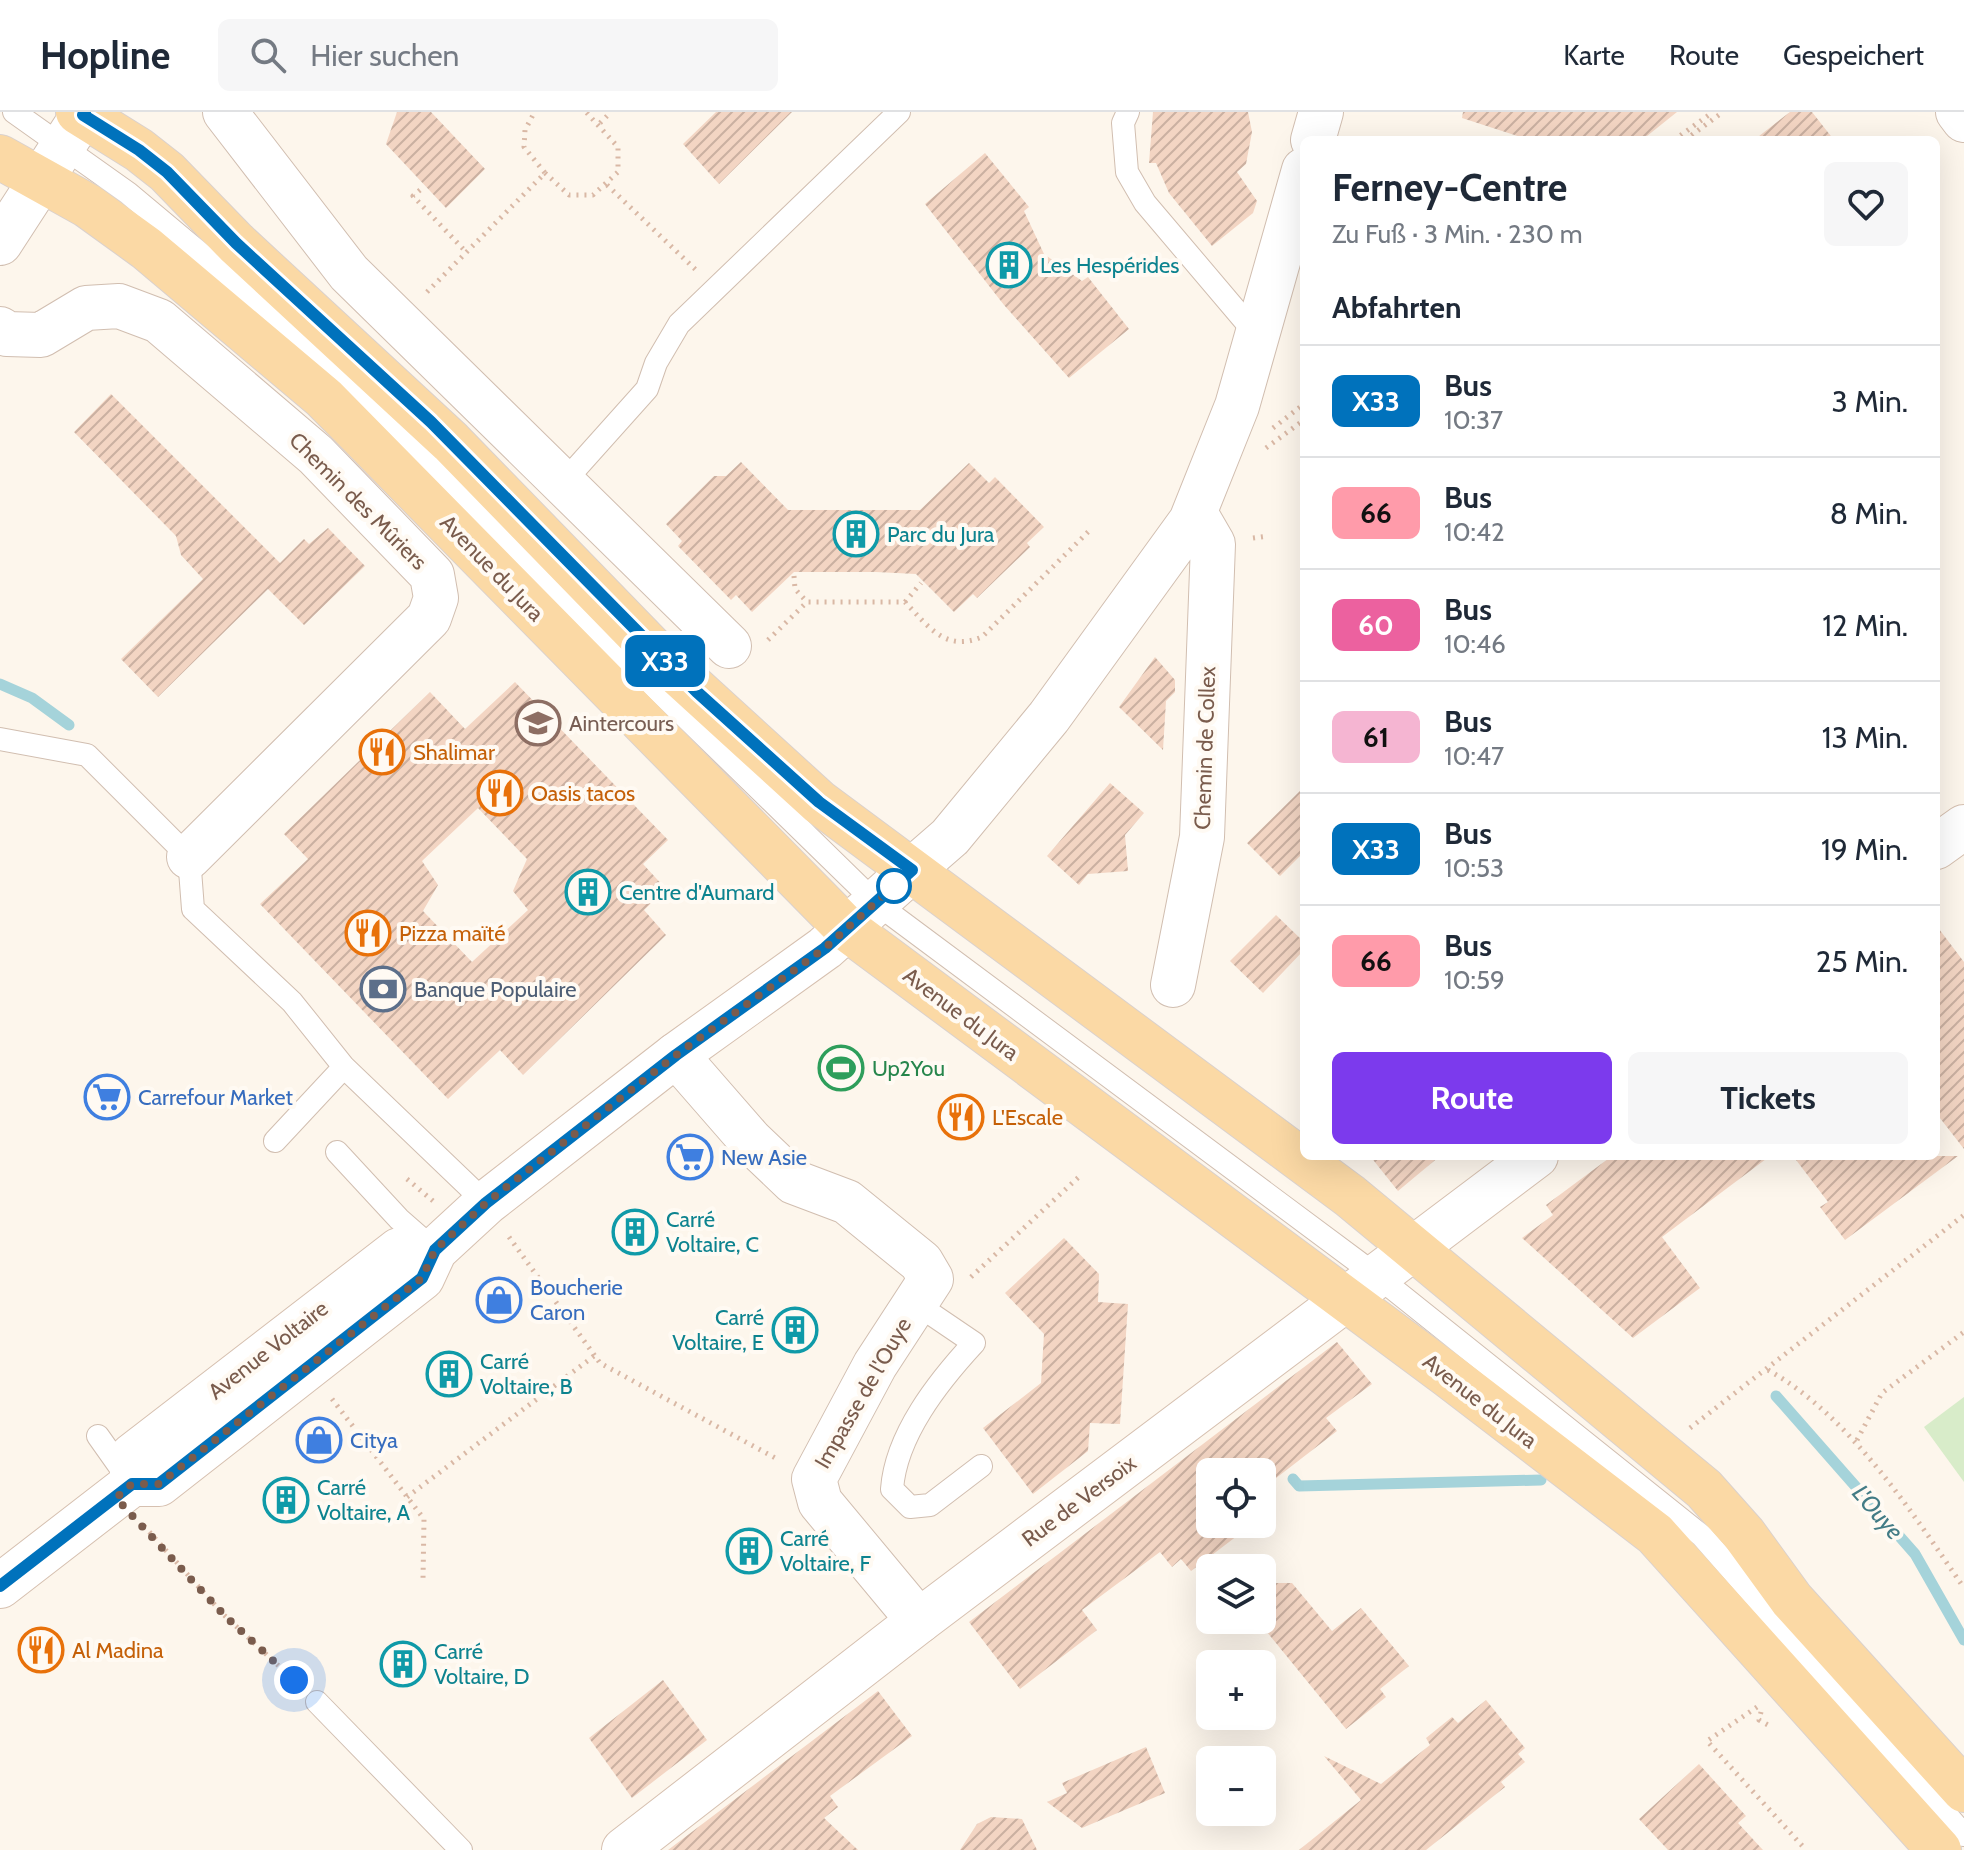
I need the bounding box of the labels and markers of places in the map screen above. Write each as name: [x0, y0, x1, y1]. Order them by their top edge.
building icon: Les Hespérides: [985, 241, 1033, 289]
place label: Les Hespérides: [1040, 252, 1179, 279]
building icon: Parc du Jura: [832, 510, 880, 558]
place label: Parc du Jura: [887, 521, 995, 548]
school or university icon: Aintercours: [514, 699, 562, 747]
place label: Aintercours: [569, 710, 674, 737]
restaurant icon: Shalimar: [358, 728, 406, 776]
place label: Shalimar: [413, 739, 495, 766]
restaurant icon: Oasis tacos: [476, 769, 524, 817]
place label: Oasis tacos: [531, 780, 635, 807]
building icon: Centre d'Aumard: [564, 868, 612, 916]
unlabelled marker: [877, 869, 911, 903]
place label: Centre d'Aumard: [619, 879, 775, 906]
restaurant icon: Pizza maïté: [344, 909, 392, 957]
place label: Pizza maïté: [399, 920, 505, 947]
bank icon: Banque Populaire: [359, 965, 407, 1013]
place label: Banque Populaire: [414, 976, 577, 1003]
sports icon: Up2You: [817, 1044, 865, 1092]
place label: Up2You: [872, 1055, 945, 1082]
supermarket icon: Carrefour Market: [83, 1073, 131, 1121]
place label: Carrefour Market: [138, 1084, 293, 1111]
restaurant icon: L'Escale: [937, 1093, 985, 1141]
place label: L'Escale: [992, 1104, 1063, 1131]
supermarket icon: New Asie: [666, 1133, 714, 1181]
place label: New Asie: [721, 1144, 807, 1171]
place label: Carré Voltaire, C: [666, 1206, 759, 1258]
building icon: Carré Voltaire, C: [611, 1208, 659, 1256]
place label: Boucherie Caron: [530, 1274, 623, 1326]
shop icon: Boucherie Caron: [475, 1276, 523, 1324]
place label: Carré Voltaire, E: [672, 1304, 764, 1356]
building icon: Carré Voltaire, E: [771, 1306, 819, 1354]
place label: Carré Voltaire, B: [480, 1348, 573, 1400]
building icon: Carré Voltaire, B: [425, 1350, 473, 1398]
shop icon: Citya: [295, 1416, 343, 1464]
place label: Citya: [350, 1427, 398, 1454]
place label: Carré Voltaire, A: [317, 1474, 411, 1526]
building icon: Carré Voltaire, A: [262, 1476, 310, 1524]
place label: Carré Voltaire, F: [780, 1525, 872, 1577]
building icon: Carré Voltaire, F: [725, 1527, 773, 1575]
restaurant icon: Al Madina: [17, 1626, 65, 1674]
place label: Al Madina: [72, 1637, 164, 1664]
place label: Carré Voltaire, D: [434, 1638, 530, 1690]
building icon: Carré Voltaire, D: [379, 1640, 427, 1688]

